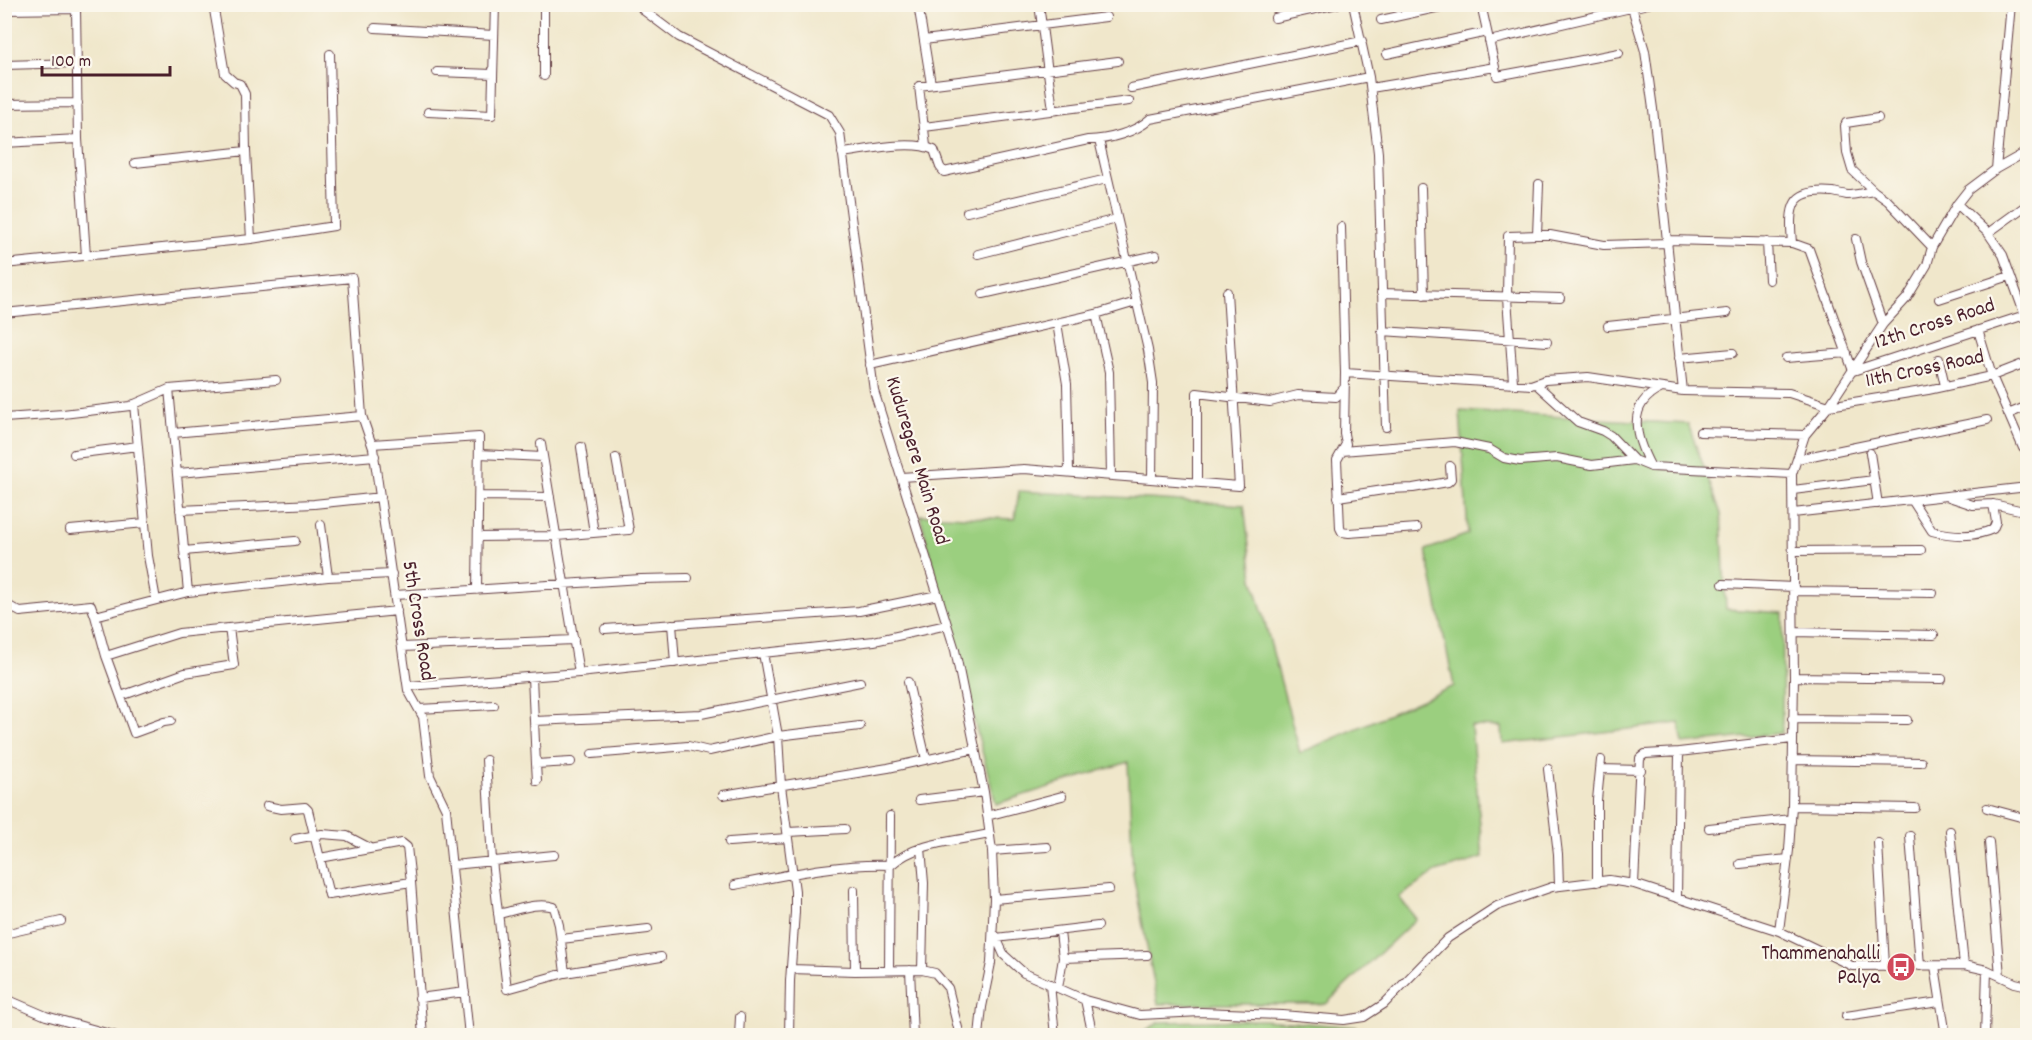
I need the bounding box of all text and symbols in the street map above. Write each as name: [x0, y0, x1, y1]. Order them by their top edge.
scale bar: [42, 39, 170, 77]
text: 100 m: [51, 50, 91, 75]
street label: 12th Cross Road: [1871, 291, 1999, 359]
street label: 11th Cross Road: [1863, 343, 1987, 397]
street label: Kuduregere Main Road: [876, 373, 956, 549]
street label: 5th Cross Road: [393, 559, 441, 683]
place label: Thammenahalli Palya: [1761, 940, 1881, 994]
bus stop icon: Thammenahalli Palya: [1885, 951, 1917, 983]

